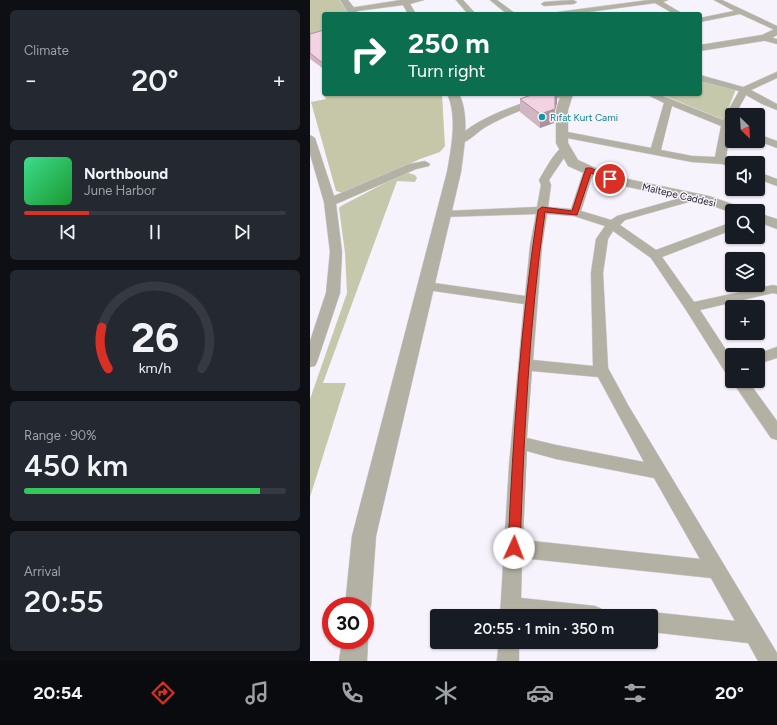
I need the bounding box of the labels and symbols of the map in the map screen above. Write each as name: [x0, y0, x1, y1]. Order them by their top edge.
north arrow: [725, 108, 765, 148]
place label: Rıfat Kurt Cami: [550, 111, 618, 124]
marker: Rıfat Kurt Cami: [537, 112, 547, 122]
pin: [593, 162, 627, 196]
street label: Maltepe Caddesi: [641, 180, 717, 210]
position arrow: [493, 527, 535, 569]
speed limit sign: 30: [322, 597, 374, 649]

